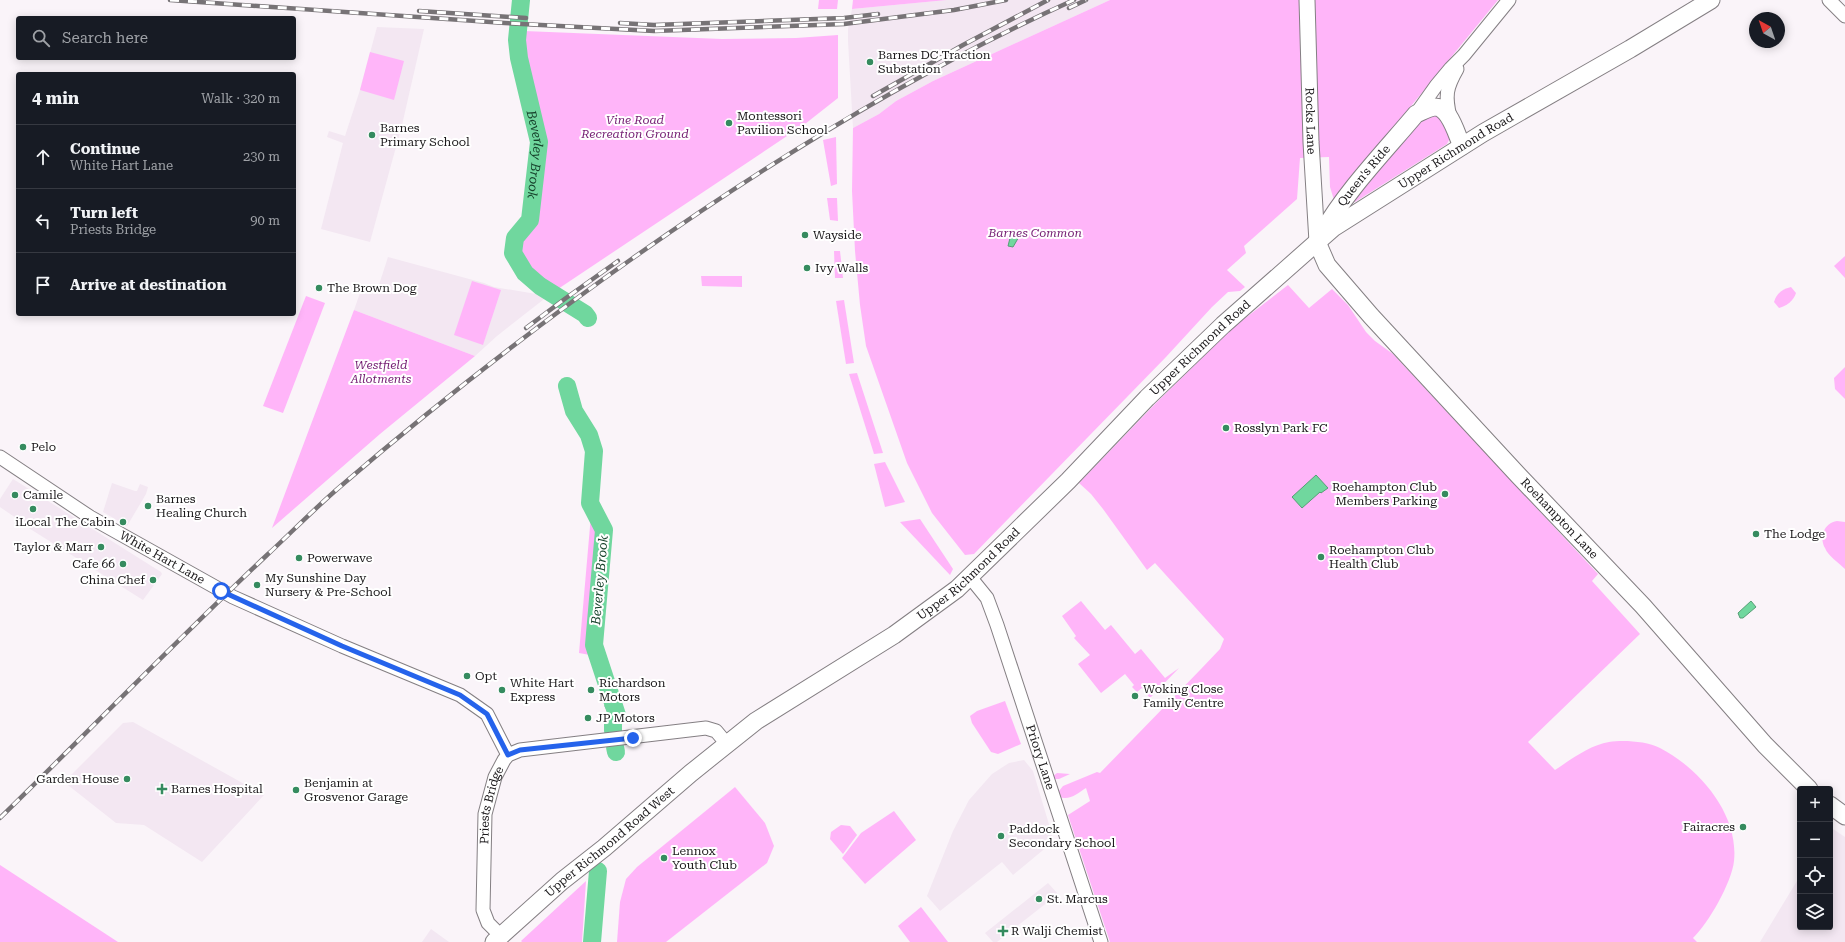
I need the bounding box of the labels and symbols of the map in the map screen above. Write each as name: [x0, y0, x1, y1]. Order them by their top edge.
north arrow: [1749, 12, 1785, 48]
place label: Barnes DC Traction Substation: [878, 48, 991, 76]
marker: Barnes DC Traction Substation: [865, 57, 875, 67]
street label: Rocks Lane: [1302, 87, 1319, 155]
water label: Beverley Brook: [523, 108, 546, 201]
place label: Montessori Pavilion School: [737, 109, 828, 137]
street label: Upper Richmond Road: [1396, 110, 1516, 192]
park label: Vine Road Recreation Ground: [580, 113, 689, 141]
marker: Montessori Pavilion School: [724, 118, 734, 128]
place label: Barnes Primary School: [380, 121, 470, 149]
marker: Barnes Primary School: [367, 130, 377, 140]
street label: Queen's Ride: [1335, 142, 1393, 209]
park label: Barnes Common: [987, 226, 1082, 240]
place label: Wayside: [813, 228, 862, 242]
marker: Wayside: [800, 230, 810, 240]
place label: Ivy Walls: [815, 261, 868, 275]
marker: Ivy Walls: [802, 263, 812, 273]
place label: The Brown Dog: [327, 281, 417, 295]
marker: The Brown Dog: [314, 283, 324, 293]
street label: Upper Richmond Road: [1147, 297, 1253, 398]
park label: Westfield Allotments: [350, 358, 412, 386]
place label: Rosslyn Park FC: [1234, 421, 1328, 435]
marker: Rosslyn Park FC: [1221, 423, 1231, 433]
place label: Pelo: [31, 440, 56, 454]
marker: Pelo: [18, 442, 28, 452]
street label: Roehampton Lane: [1518, 475, 1601, 562]
place label: Roehampton Club Members Parking: [1332, 480, 1437, 508]
place label: Camile: [23, 488, 64, 502]
marker: Roehampton Club Members Parking: [1440, 489, 1450, 499]
marker: Camile: [10, 490, 20, 500]
place label: Barnes Healing Church: [156, 492, 247, 520]
marker: Barnes Healing Church: [143, 501, 153, 511]
marker: iLocal: [28, 504, 38, 514]
place label: iLocal: [15, 515, 51, 529]
place label: The Cabin: [55, 515, 115, 529]
marker: The Cabin: [118, 517, 128, 527]
street label: Upper Richmond Road: [914, 525, 1023, 623]
place label: The Lodge: [1764, 527, 1825, 541]
street label: White Hart Lane: [117, 528, 208, 587]
marker: The Lodge: [1751, 529, 1761, 539]
water label: Beverley Brook: [588, 534, 611, 626]
place label: Taylor & Marr: [14, 540, 93, 554]
marker: Taylor & Marr: [96, 542, 106, 552]
place label: Roehampton Club Health Club: [1329, 543, 1434, 571]
place label: Powerwave: [307, 551, 373, 565]
marker: Roehampton Club Health Club: [1316, 552, 1326, 562]
marker: Powerwave: [294, 553, 304, 563]
place label: Cafe 66: [72, 557, 115, 571]
marker: Cafe 66: [118, 559, 128, 569]
place label: My Sunshine Day Nursery & Pre-School: [265, 571, 392, 599]
place label: China Chef: [80, 573, 145, 587]
marker: China Chef: [148, 575, 158, 585]
marker: My Sunshine Day Nursery & Pre-School: [252, 580, 262, 590]
route start: [212, 582, 230, 600]
place label: Opt: [475, 669, 497, 683]
marker: Opt: [462, 671, 472, 681]
place label: White Hart Express: [510, 676, 574, 704]
place label: Richardson Motors: [599, 676, 666, 704]
place label: Woking Close Family Centre: [1143, 682, 1224, 710]
marker: White Hart Express: [497, 685, 507, 695]
marker: Richardson Motors: [586, 685, 596, 695]
marker: Woking Close Family Centre: [1130, 691, 1140, 701]
place label: JP Motors: [596, 711, 655, 725]
marker: JP Motors: [583, 713, 593, 723]
street label: Priory Lane: [1023, 723, 1058, 792]
route end: [624, 729, 642, 747]
street label: Priests Bridge: [477, 763, 507, 844]
place label: Garden House: [36, 772, 119, 786]
marker: Garden House: [122, 774, 132, 784]
place label: Benjamin at Grosvenor Garage: [304, 776, 408, 804]
place label: Barnes Hospital: [171, 782, 263, 796]
marker: Barnes Hospital: [156, 783, 168, 795]
street label: Upper Richmond Road West: [542, 783, 677, 900]
marker: Benjamin at Grosvenor Garage: [291, 785, 301, 795]
place label: Fairacres: [1683, 820, 1735, 834]
place label: Paddock Secondary School: [1009, 822, 1115, 850]
marker: Fairacres: [1738, 822, 1748, 832]
marker: Paddock Secondary School: [996, 831, 1006, 841]
place label: Lennox Youth Club: [672, 844, 737, 872]
marker: Lennox Youth Club: [659, 853, 669, 863]
place label: St. Marcus: [1047, 892, 1108, 906]
marker: St. Marcus: [1034, 894, 1044, 904]
place label: R Walji Chemist: [1011, 924, 1103, 938]
marker: R Walji Chemist: [998, 926, 1008, 936]

